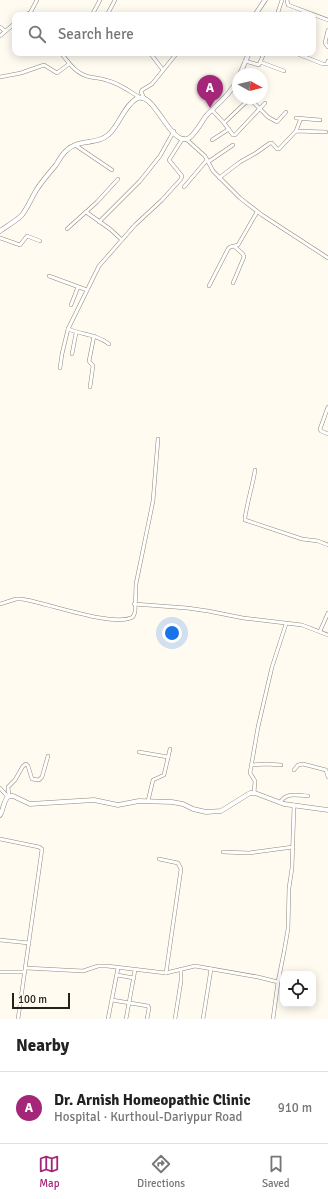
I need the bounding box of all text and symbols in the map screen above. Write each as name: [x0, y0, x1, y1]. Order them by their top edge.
search box: [12, 12, 316, 56]
icon: search: [26, 23, 48, 45]
text: Search here: [58, 25, 134, 43]
north arrow: [232, 68, 268, 104]
pin: A: [197, 75, 223, 108]
your location: [162, 623, 182, 643]
map controls: [280, 971, 316, 1007]
button: locate: [280, 971, 316, 1007]
scale bar: [12, 991, 70, 1010]
text: 100 m: [18, 993, 47, 1006]
text: Nearby: [16, 1035, 69, 1056]
text: Dr. Arnish Homeopathic Clinic: [54, 1091, 251, 1109]
text: A: [25, 1100, 33, 1116]
text: 910 m: [278, 1100, 312, 1116]
text: Hospital · Kurthoul-Dariypur Road: [54, 1109, 242, 1125]
tab: Map: [38, 1153, 60, 1190]
tab: Directions: [137, 1153, 185, 1190]
tab: Saved: [262, 1153, 290, 1190]

